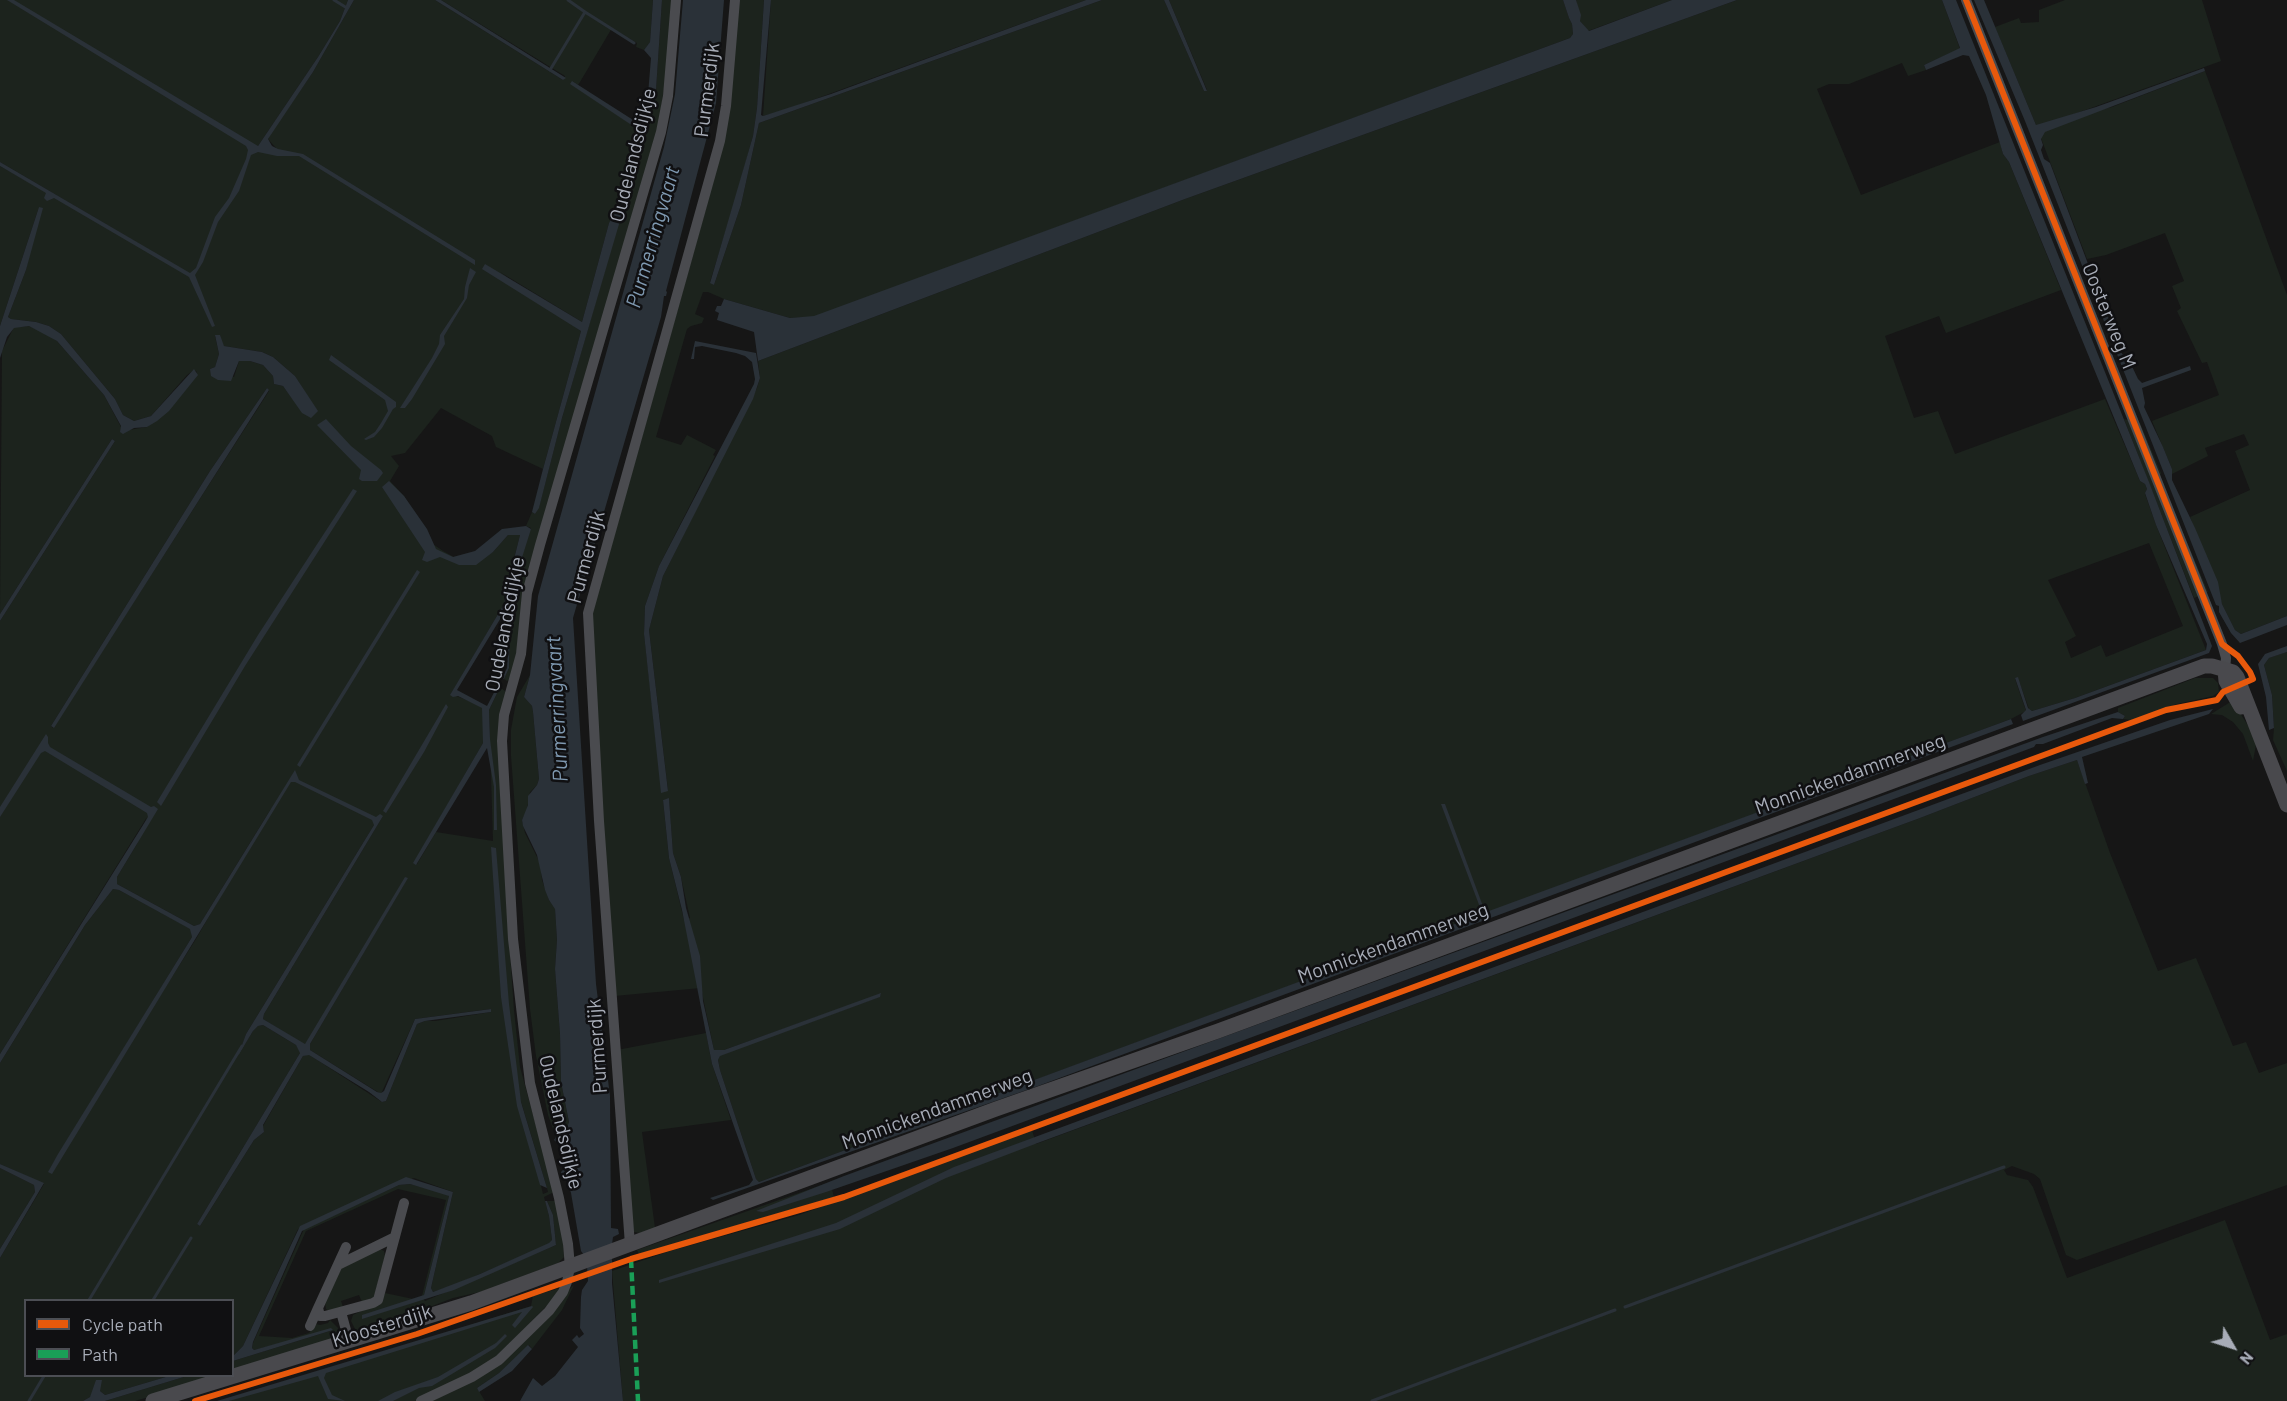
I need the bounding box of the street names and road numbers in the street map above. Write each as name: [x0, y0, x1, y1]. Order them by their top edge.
street label: Purmerdijk: [689, 41, 725, 139]
street label: Oudelandsdijkje: [605, 86, 661, 224]
street label: Oosterweg M: [2077, 260, 2141, 372]
street label: Purmerdijk: [562, 508, 610, 606]
street label: Oudelandsdijkje: [480, 554, 530, 694]
street label: Monnickendammerweg: [1751, 728, 1949, 820]
street label: Monnickendammerweg: [1294, 897, 1492, 989]
street label: Purmerdijk: [582, 998, 612, 1094]
street label: Oudelandsdijkje: [534, 1052, 588, 1192]
street label: Monnickendammerweg: [838, 1063, 1036, 1155]
street label: Kloosterdijk: [329, 1299, 435, 1353]

